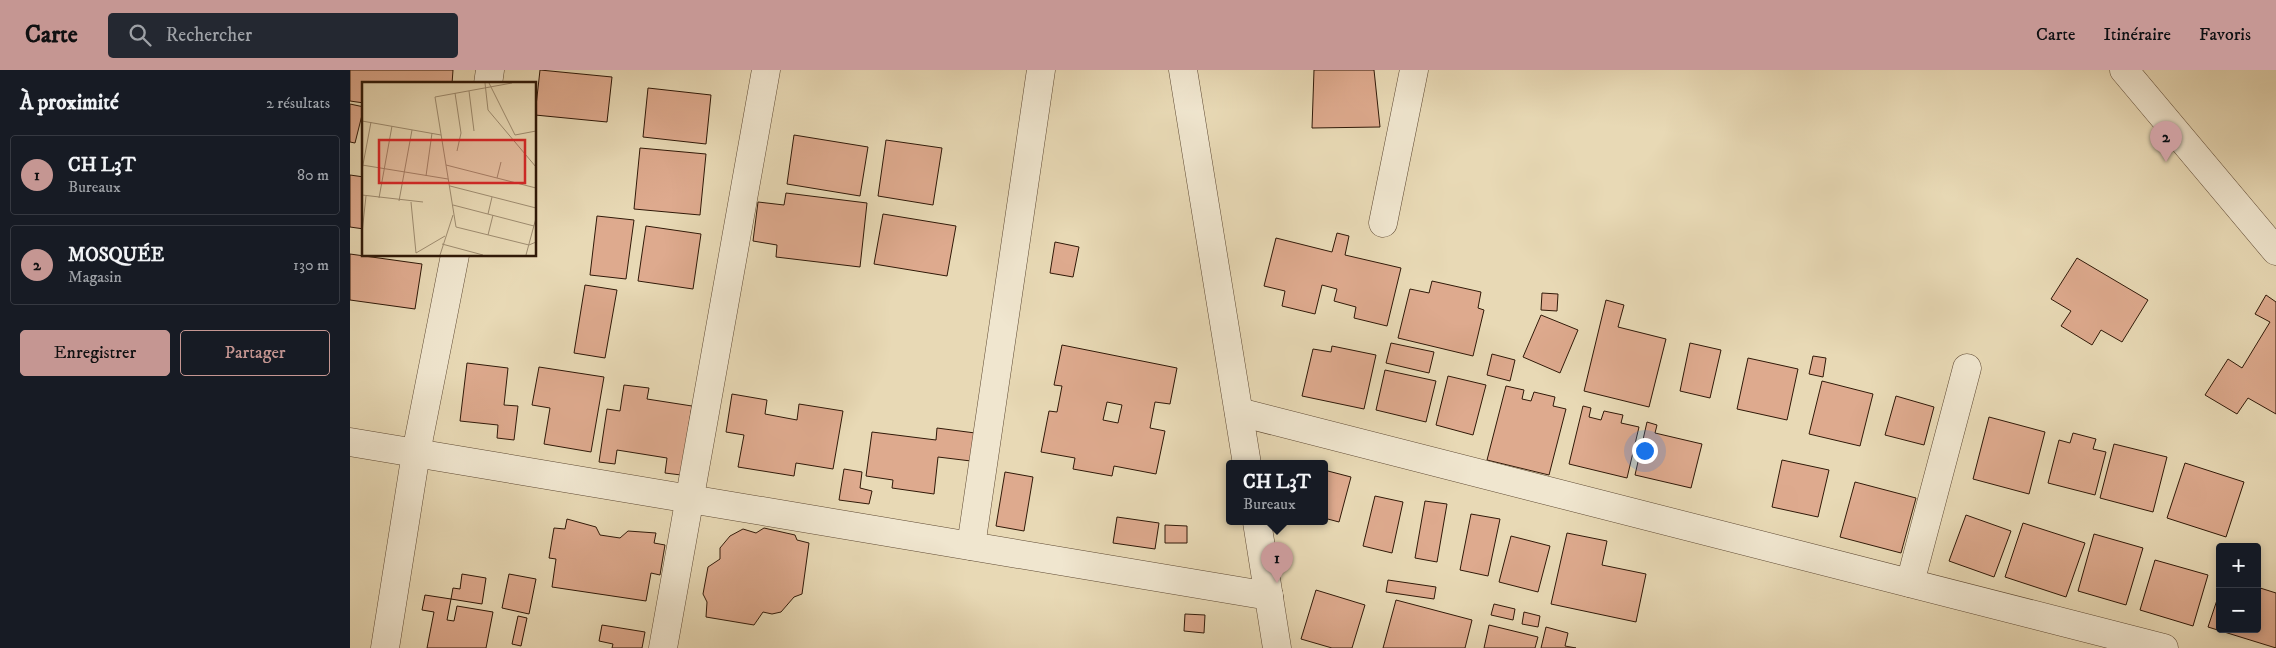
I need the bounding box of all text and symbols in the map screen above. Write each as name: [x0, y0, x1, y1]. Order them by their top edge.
search box: [108, 13, 458, 58]
text: Carte: [25, 20, 78, 50]
icon: search: [126, 21, 154, 49]
text: Rechercher: [166, 24, 252, 47]
text: Carte: [2036, 24, 2076, 46]
text: Itinéraire: [2104, 24, 2171, 46]
text: Favoris: [2199, 24, 2251, 46]
inset map: [362, 82, 536, 256]
text: À proximité: [20, 90, 119, 116]
text: 2 résultats: [266, 93, 330, 113]
pin: 2: [2150, 121, 2182, 162]
text: CH L3T: [68, 154, 136, 177]
text: 1: [34, 165, 40, 185]
text: 80 m: [297, 165, 329, 185]
text: Bureaux: [68, 177, 121, 197]
text: MOSQUÉE: [68, 244, 164, 267]
text: 2: [33, 255, 41, 275]
text: 130 m: [293, 255, 329, 275]
text: Magasin: [68, 267, 122, 287]
button: Enregistrer: [20, 330, 170, 376]
button: Partager: [180, 330, 330, 376]
your location: [1632, 438, 1658, 464]
popup: [1226, 460, 1328, 525]
text: CH L3T: [1243, 471, 1311, 494]
text: Bureaux: [1243, 494, 1296, 514]
pin: 1: [1261, 542, 1293, 583]
map controls: [2216, 543, 2261, 633]
button: +: [2216, 543, 2261, 588]
button: −: [2216, 588, 2261, 633]

